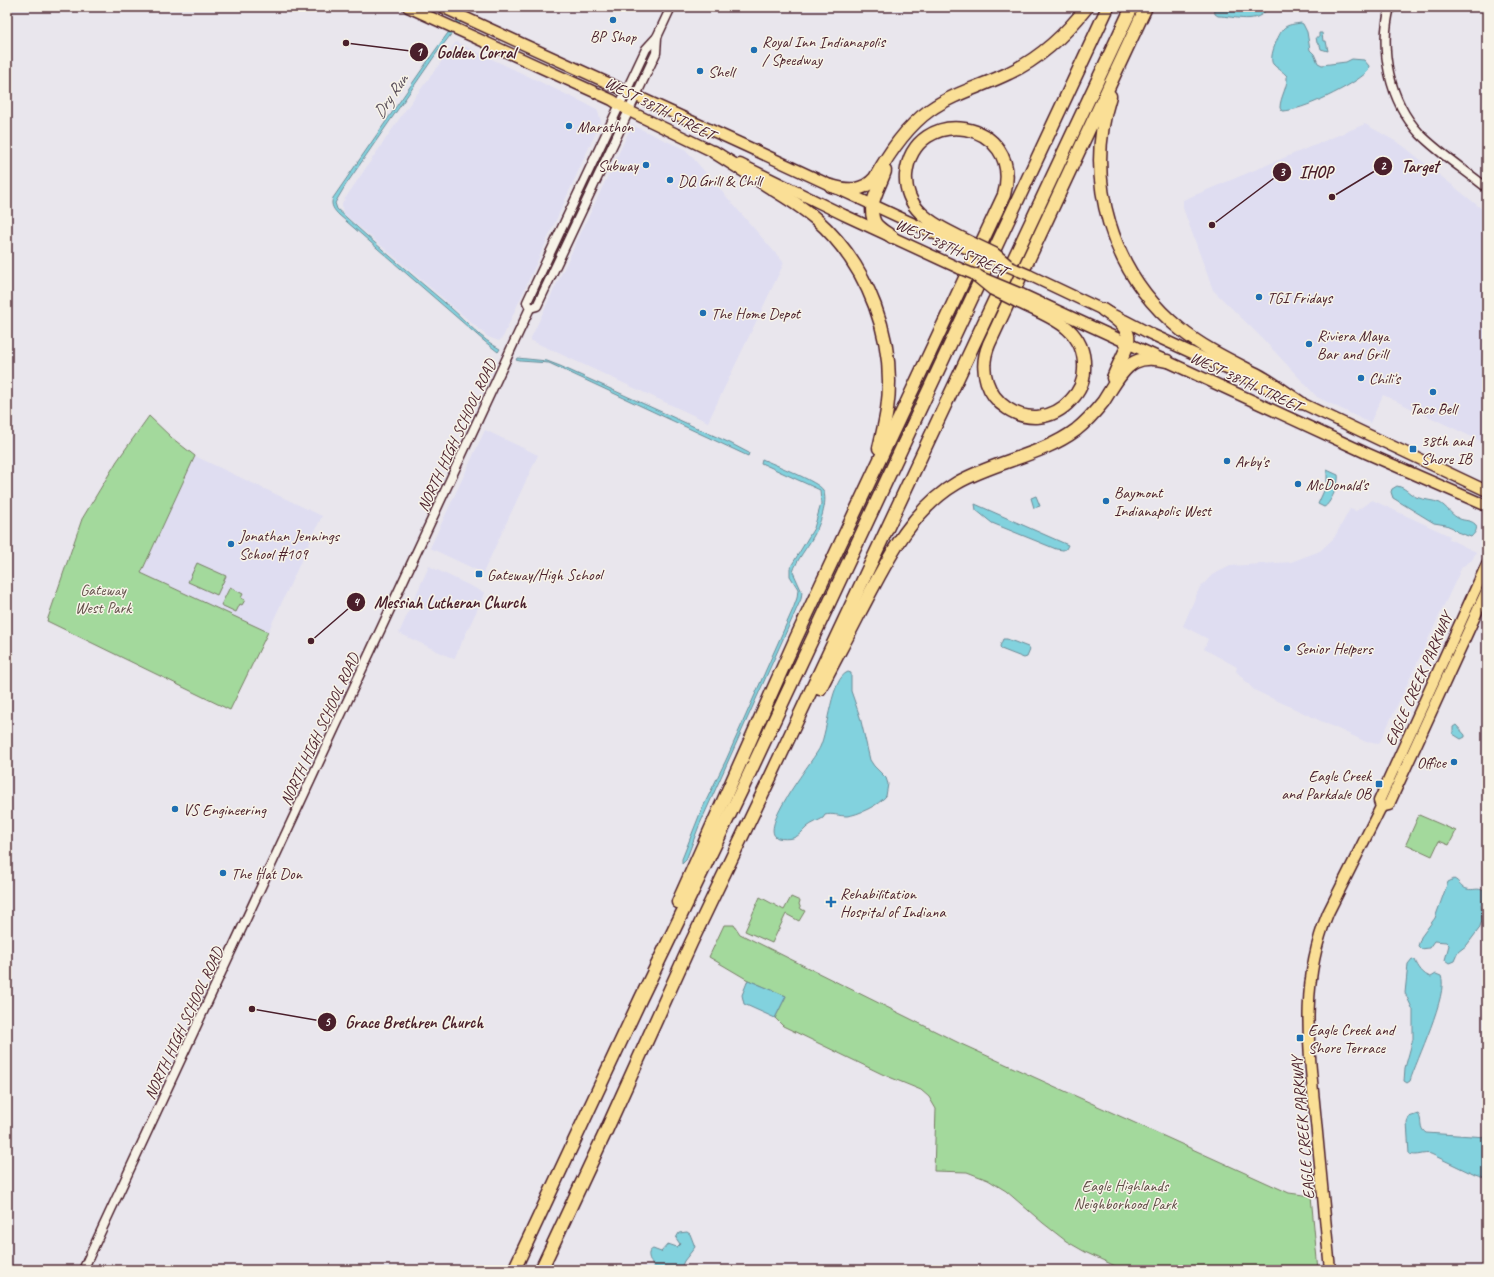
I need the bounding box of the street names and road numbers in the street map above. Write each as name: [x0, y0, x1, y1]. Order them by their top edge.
street label: WEST 38TH STREET: [601, 73, 722, 147]
street label: WEST 38TH STREET: [893, 214, 1015, 283]
street label: WEST 38TH STREET: [1187, 347, 1309, 418]
street label: NORTH HIGH SCHOOL ROAD: [413, 355, 502, 515]
street label: EAGLE CREEK PARKWAY: [1381, 607, 1458, 749]
street label: NORTH HIGH SCHOOL ROAD: [276, 649, 365, 809]
street label: NORTH HIGH SCHOOL ROAD: [140, 943, 229, 1103]
street label: EAGLE CREEK PARKWAY: [1287, 1053, 1319, 1200]

